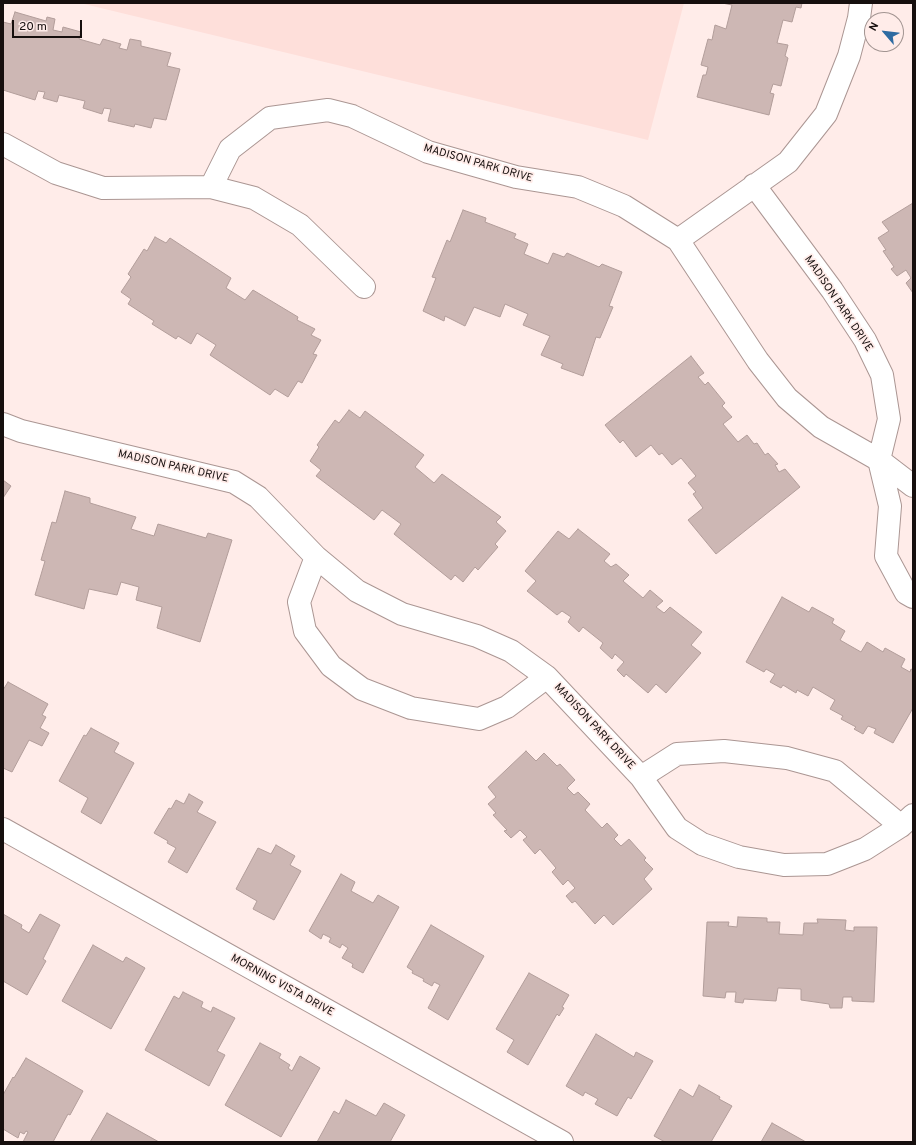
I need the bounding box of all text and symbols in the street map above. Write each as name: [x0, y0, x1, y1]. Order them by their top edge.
scale bar: [14, 12, 84, 38]
north arrow: [864, 12, 904, 52]
text: 20 m: [19, 19, 47, 35]
text: N: [866, 20, 882, 34]
street label: MADISON PARK DRIVE: [422, 142, 534, 186]
street label: MADISON PARK DRIVE: [801, 253, 875, 355]
street label: MADISON PARK DRIVE: [116, 448, 230, 486]
street label: MADISON PARK DRIVE: [551, 681, 637, 773]
street label: MORNING VISTA DRIVE: [228, 952, 336, 1020]

